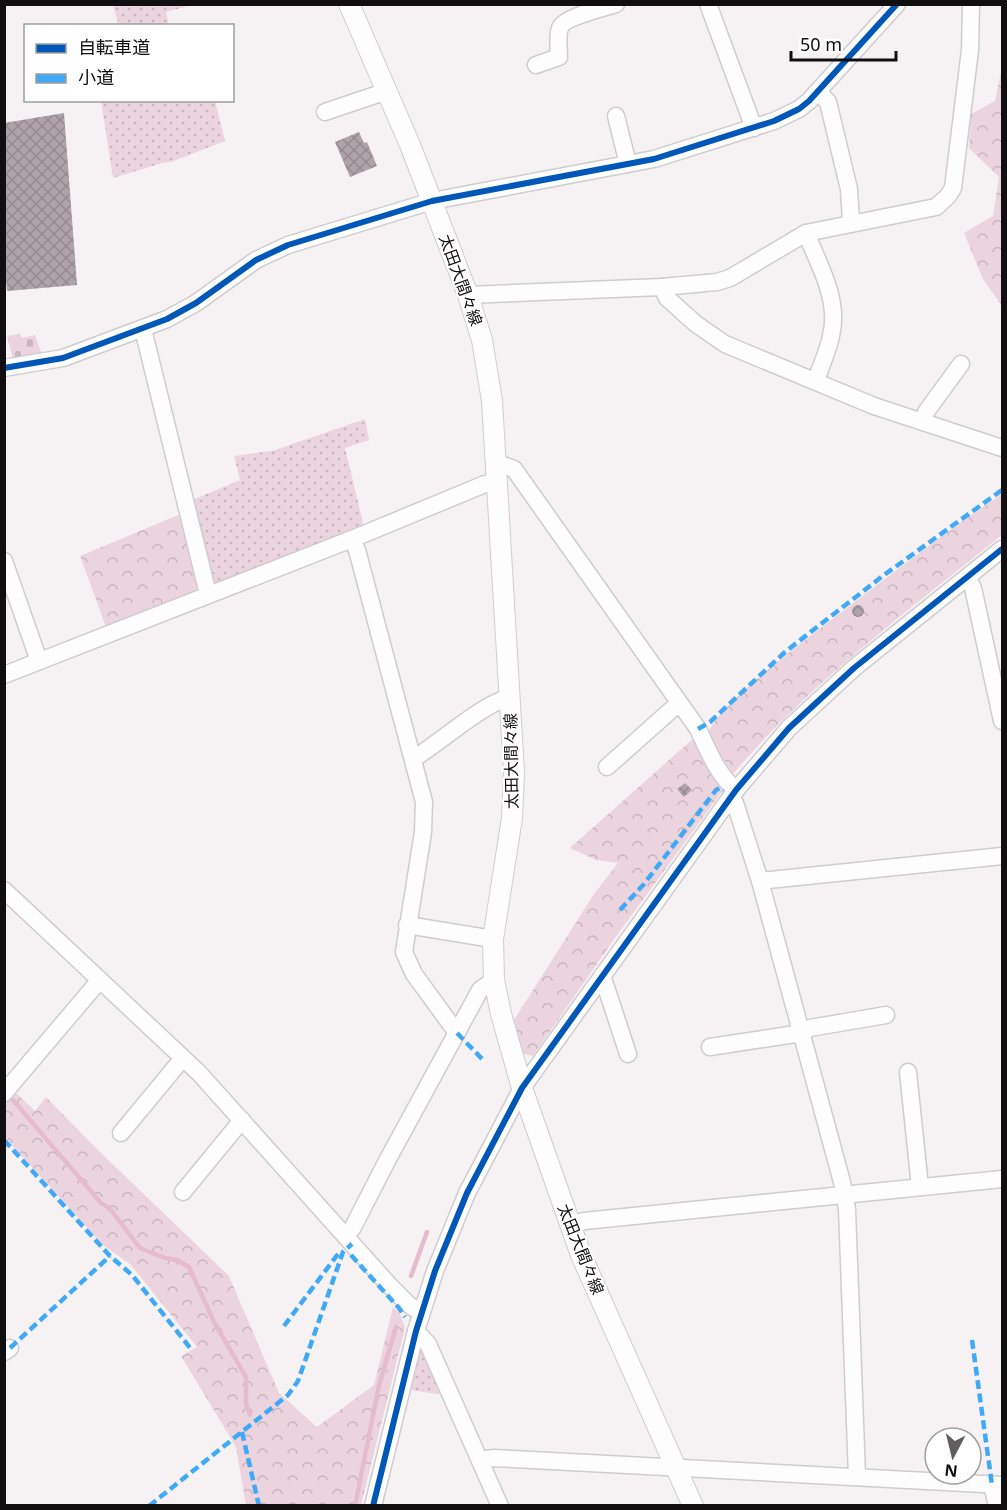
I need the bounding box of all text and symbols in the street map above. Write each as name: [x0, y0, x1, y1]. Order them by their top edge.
legend: [24, 24, 234, 102]
scale bar: [791, 24, 896, 62]
text: 50 m: [800, 32, 842, 56]
text: 自転車道: [78, 35, 150, 59]
text: 小道: [78, 65, 114, 89]
street label: 太田大間々線: [434, 231, 488, 329]
street label: 太田大間々線: [499, 713, 523, 809]
street label: 太田大間々線: [553, 1200, 609, 1298]
north arrow: [923, 1426, 983, 1486]
text: N: [943, 1459, 959, 1483]

